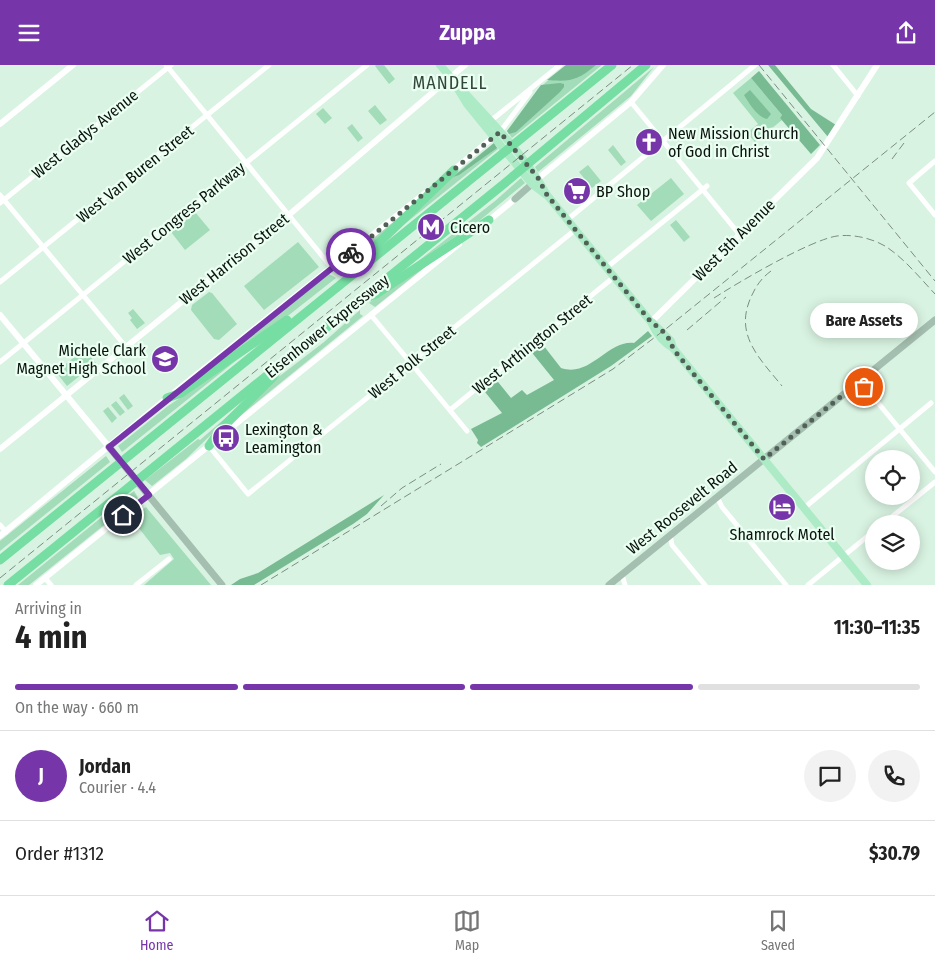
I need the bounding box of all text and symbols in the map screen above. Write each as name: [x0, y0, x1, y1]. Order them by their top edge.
icon: menu: [15, 19, 43, 47]
text: Zuppa: [439, 19, 496, 46]
icon: share: [892, 19, 920, 47]
district label: MANDELL: [412, 72, 488, 94]
street label: West Gladys Avenue: [28, 85, 142, 183]
street label: West Van Buren Street: [73, 121, 198, 227]
place label: New Mission Church of God in Christ: [668, 124, 799, 161]
church icon: New Mission Church of God in Christ: [634, 127, 664, 157]
street label: West Congress Parkway: [119, 157, 249, 268]
supermarket icon: BP Shop: [562, 176, 592, 206]
place label: BP Shop: [596, 182, 650, 201]
street label: West 5th Avenue: [689, 195, 779, 285]
street label: West Harrison Street: [176, 209, 293, 309]
metro station icon: Cicero: [416, 212, 446, 242]
place label: Cicero: [450, 218, 490, 237]
courier: [326, 228, 376, 278]
icon: bike: [337, 239, 365, 267]
street label: Eisenhower Expressway: [261, 270, 393, 382]
street label: West Arthington Street: [468, 290, 596, 398]
callout: Bare Assets: [810, 302, 918, 337]
text: Bare Assets: [825, 311, 903, 330]
street label: West Polk Street: [365, 321, 460, 403]
place label: Michele Clark Magnet High School: [16, 341, 147, 378]
school or university icon: Michele Clark Magnet High School: [150, 344, 180, 374]
pin: [843, 366, 885, 408]
icon: bag: [850, 373, 878, 401]
place label: Lexington & Leamington: [245, 420, 323, 457]
bus stop icon: Lexington & Leamington: [211, 423, 241, 453]
map controls: [865, 450, 920, 570]
button: locate: [865, 450, 920, 505]
street label: West Roosevelt Road: [623, 458, 741, 558]
hotel icon: Shamrock Motel: [767, 492, 797, 522]
pin: [102, 494, 144, 536]
icon: home: [109, 501, 137, 529]
button: layers: [865, 515, 920, 570]
place label: Shamrock Motel: [729, 525, 835, 544]
text: Arriving in: [15, 599, 82, 618]
text: 11:30–11:35: [834, 616, 920, 639]
text: 4 min: [15, 618, 88, 656]
text: On the way · 660 m: [15, 698, 139, 717]
button: chat: [804, 750, 856, 802]
button: phone: [868, 750, 920, 802]
text: Jordan: [79, 755, 131, 778]
text: J: [38, 764, 44, 787]
text: Courier · 4.4: [79, 778, 156, 797]
text: Order #1312: [15, 842, 104, 865]
text: $30.79: [869, 842, 920, 865]
tab: Home: [140, 907, 173, 954]
tab: Map: [453, 907, 481, 954]
tab: Saved: [761, 907, 795, 954]

